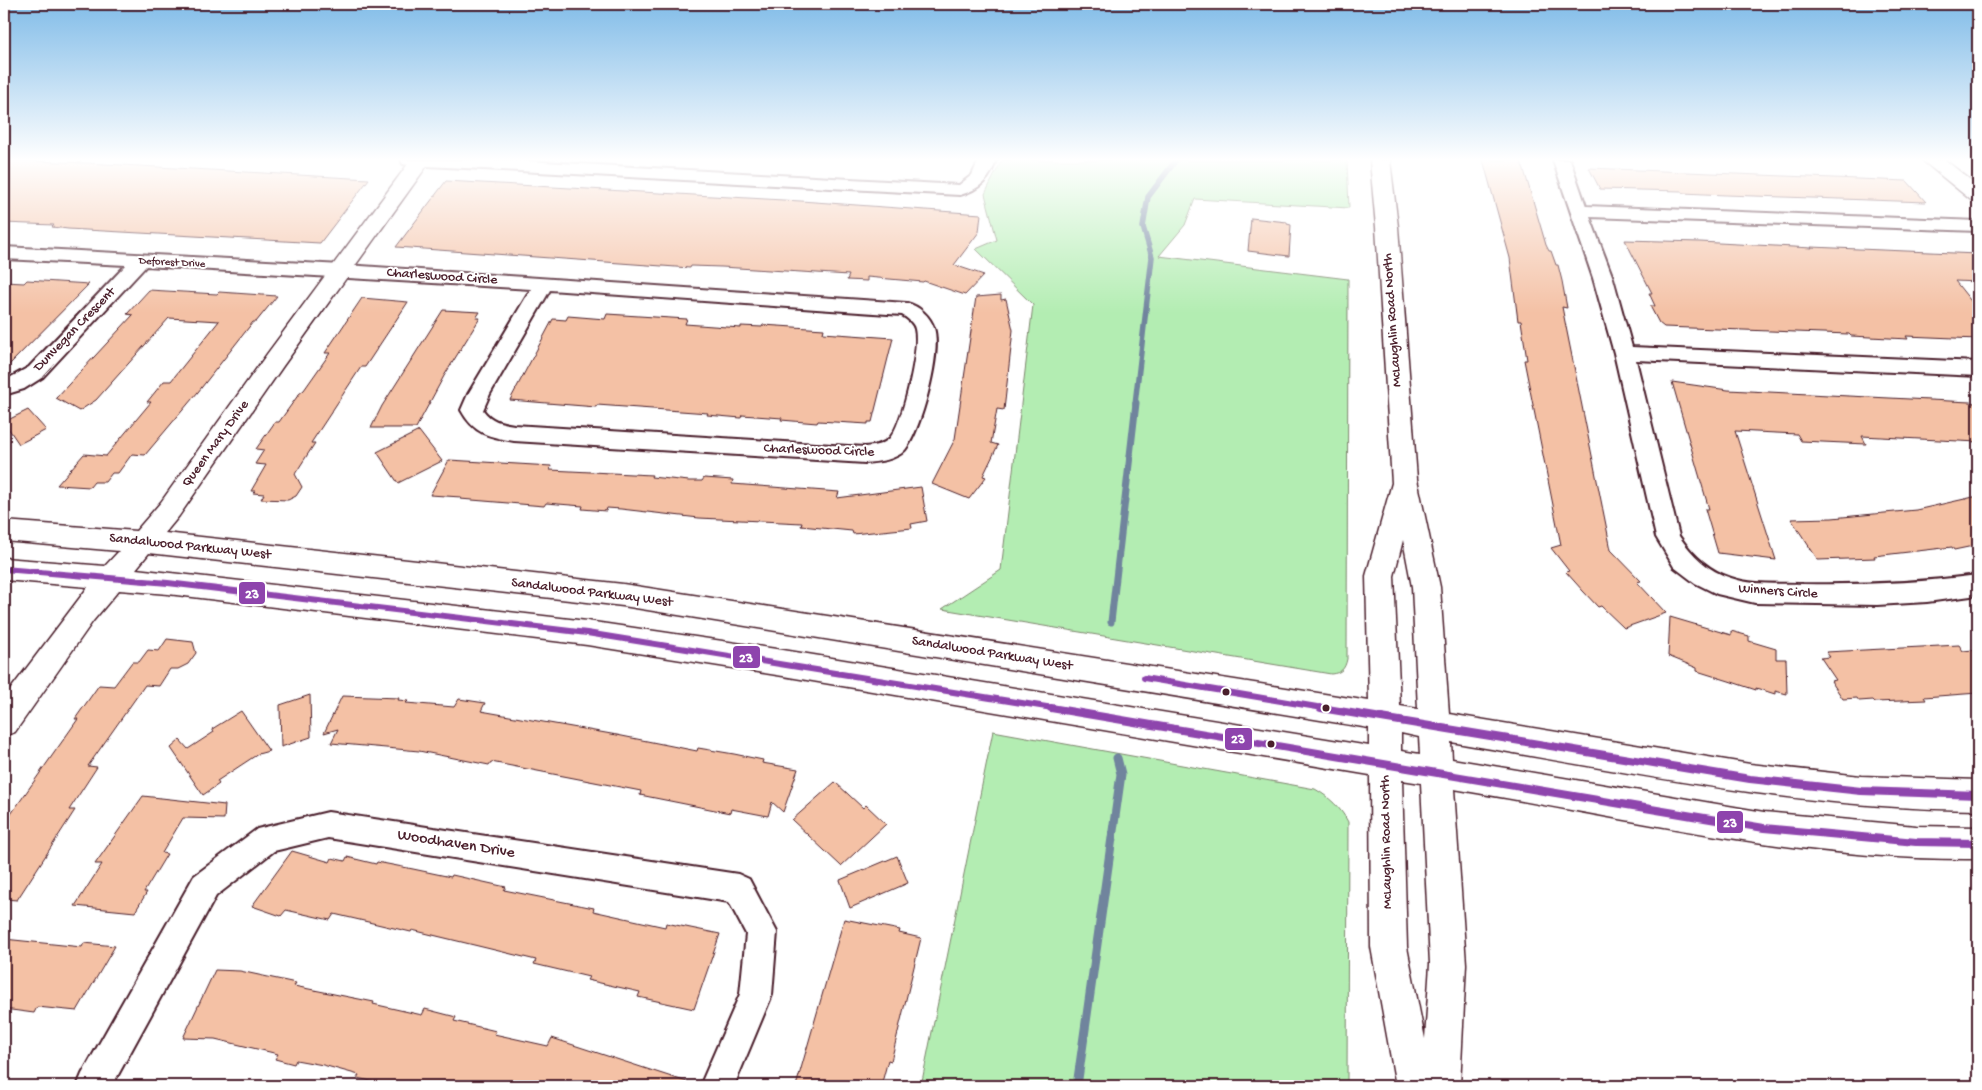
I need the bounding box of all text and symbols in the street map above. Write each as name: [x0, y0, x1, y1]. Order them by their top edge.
street label: McLaughlin Road North: [1380, 252, 1406, 387]
street label: Deforest Drive: [137, 254, 206, 271]
street label: Charleswood Circle: [386, 265, 499, 289]
street label: Dunvegan Crescent: [30, 283, 120, 376]
street label: Queen Mary Drive: [179, 396, 254, 491]
street label: Charleswood Circle: [763, 441, 875, 461]
street label: Sandalwood Parkway West: [108, 530, 273, 564]
street label: Sandalwood Parkway West: [510, 575, 675, 611]
line badge: 23: [238, 581, 266, 605]
street label: Winners Circle: [1738, 581, 1819, 603]
text: 23: [245, 587, 259, 604]
street label: Sandalwood Parkway West: [910, 633, 1075, 675]
line badge: 23: [732, 645, 761, 669]
text: 23: [739, 651, 753, 668]
unlabelled marker: [1221, 687, 1231, 697]
unlabelled marker: [1321, 703, 1331, 713]
line badge: 23: [1224, 727, 1253, 751]
text: 23: [1231, 732, 1245, 749]
unlabelled marker: [1266, 739, 1276, 749]
street label: McLaughlin Road North: [1377, 774, 1397, 909]
line badge: 23: [1716, 810, 1744, 834]
text: 23: [1723, 816, 1737, 833]
street label: Woodhaven Drive: [396, 826, 517, 864]

